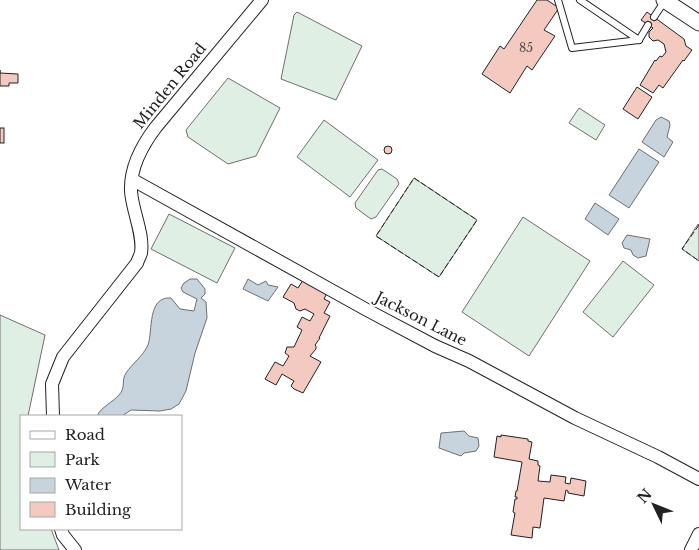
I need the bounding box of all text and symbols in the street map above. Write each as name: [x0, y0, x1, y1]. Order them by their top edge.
street label: Minden Road: [129, 39, 210, 132]
house number: 85: [519, 40, 533, 55]
street label: Jackson Lane: [370, 286, 470, 350]
legend: [20, 415, 182, 530]
text: Road: [65, 425, 105, 444]
text: Park: [65, 450, 101, 469]
text: Water: [64, 475, 112, 494]
north arrow: [629, 480, 679, 530]
text: N: [633, 485, 656, 507]
text: Building: [65, 500, 132, 519]

